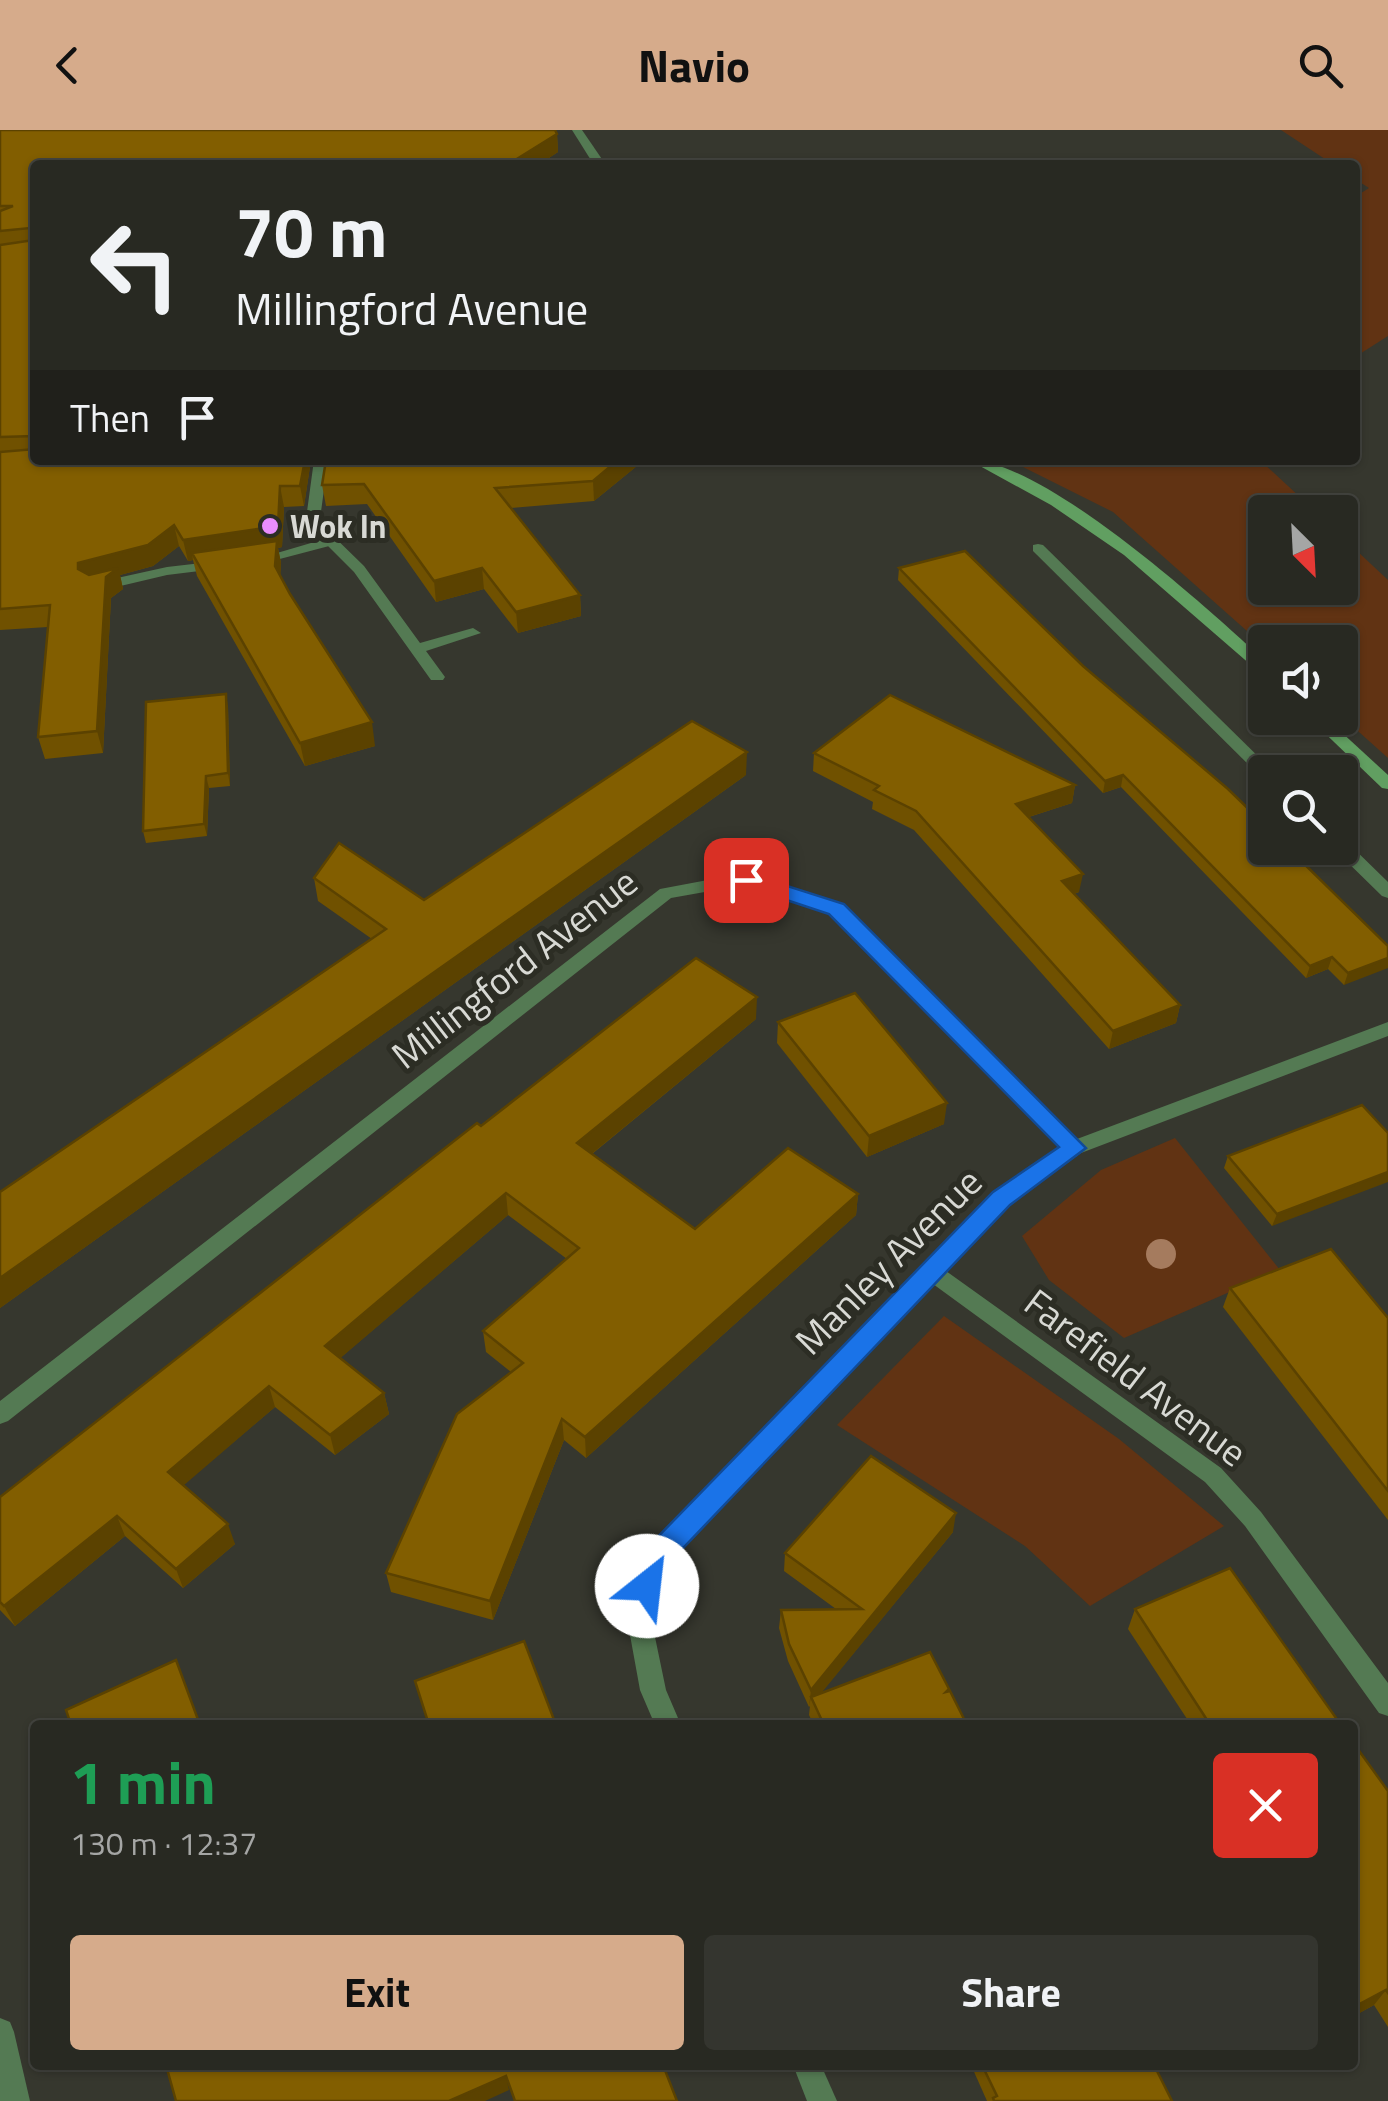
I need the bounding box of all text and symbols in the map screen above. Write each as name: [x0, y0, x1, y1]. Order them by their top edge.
text: Navio: [638, 31, 750, 99]
icon: back: [40, 38, 95, 93]
icon: search: [1293, 38, 1348, 93]
text: 70 m: [235, 178, 388, 284]
icon: left: [70, 200, 200, 330]
text: Millingford Avenue: [235, 274, 588, 342]
text: Then: [70, 389, 150, 447]
icon: arrive: [170, 390, 225, 445]
north arrow: [1248, 495, 1358, 605]
map controls: [1248, 495, 1358, 865]
place label: Wok In: [290, 502, 387, 550]
marker: Wok In: [259, 515, 281, 537]
button: sound: [1248, 625, 1358, 735]
button: search: [1248, 755, 1358, 865]
pin: [704, 838, 789, 923]
street label: Millingford Avenue: [379, 853, 649, 1083]
icon: arrive: [719, 853, 774, 908]
street label: Manley Avenue: [781, 1154, 995, 1368]
street label: Farefield Avenue: [1012, 1274, 1260, 1480]
position arrow: [595, 1534, 699, 1638]
text: 1 min: [70, 1736, 216, 1827]
button: close: [1213, 1753, 1318, 1858]
text: 130 m · 12:37: [70, 1819, 257, 1867]
button: Exit: [70, 1935, 684, 2050]
button: Share: [704, 1935, 1318, 2050]

